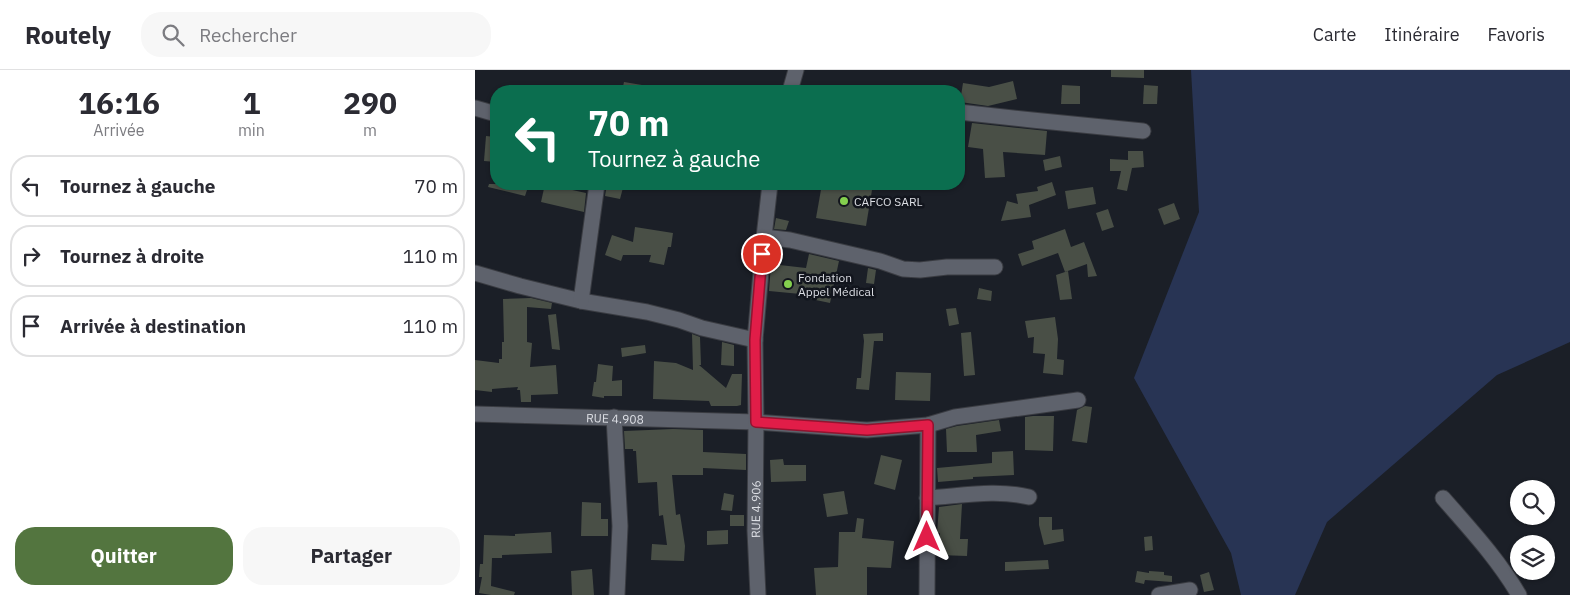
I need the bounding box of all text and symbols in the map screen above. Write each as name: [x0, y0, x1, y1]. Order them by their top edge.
search box: [141, 12, 491, 57]
text: Routely: [25, 19, 111, 51]
icon: search: [159, 21, 187, 49]
text: Rechercher: [199, 23, 297, 47]
text: Carte: [1313, 23, 1356, 46]
text: Itinéraire: [1384, 23, 1460, 46]
text: Favoris: [1488, 23, 1545, 46]
text: 16:16: [78, 83, 160, 122]
text: 1: [242, 83, 260, 122]
text: 290: [343, 83, 397, 122]
text: 70 m: [588, 100, 670, 146]
icon: left: [505, 105, 570, 170]
text: Arrivée: [93, 120, 145, 140]
text: min: [238, 120, 265, 140]
text: m: [363, 120, 377, 140]
text: Tournez à gauche: [588, 144, 760, 173]
icon: left: [17, 172, 45, 200]
text: Tournez à gauche: [60, 174, 216, 198]
text: 70 m: [414, 174, 458, 198]
place label: CAFCO SARL: [854, 194, 923, 209]
marker: CAFCO SARL: [838, 195, 850, 207]
pin: [741, 233, 783, 275]
icon: arrive: [748, 240, 776, 268]
icon: right: [17, 242, 45, 270]
text: Tournez à droite: [60, 244, 204, 268]
text: 110 m: [403, 244, 458, 268]
place label: Fondation Appel Médical: [798, 270, 874, 299]
marker: Fondation Appel Médical: [782, 278, 794, 290]
icon: arrive: [17, 312, 45, 340]
text: Arrivée à destination: [60, 314, 246, 338]
text: 110 m: [403, 314, 458, 338]
street label: RUE 4.908: [586, 410, 644, 426]
street label: RUE 4.906: [747, 480, 763, 538]
map controls: [1510, 480, 1555, 580]
button: search: [1510, 480, 1555, 525]
position arrow: [900, 510, 952, 562]
button: Quitter: [15, 527, 233, 585]
button: Partager: [243, 527, 460, 585]
button: layers: [1510, 535, 1555, 580]

